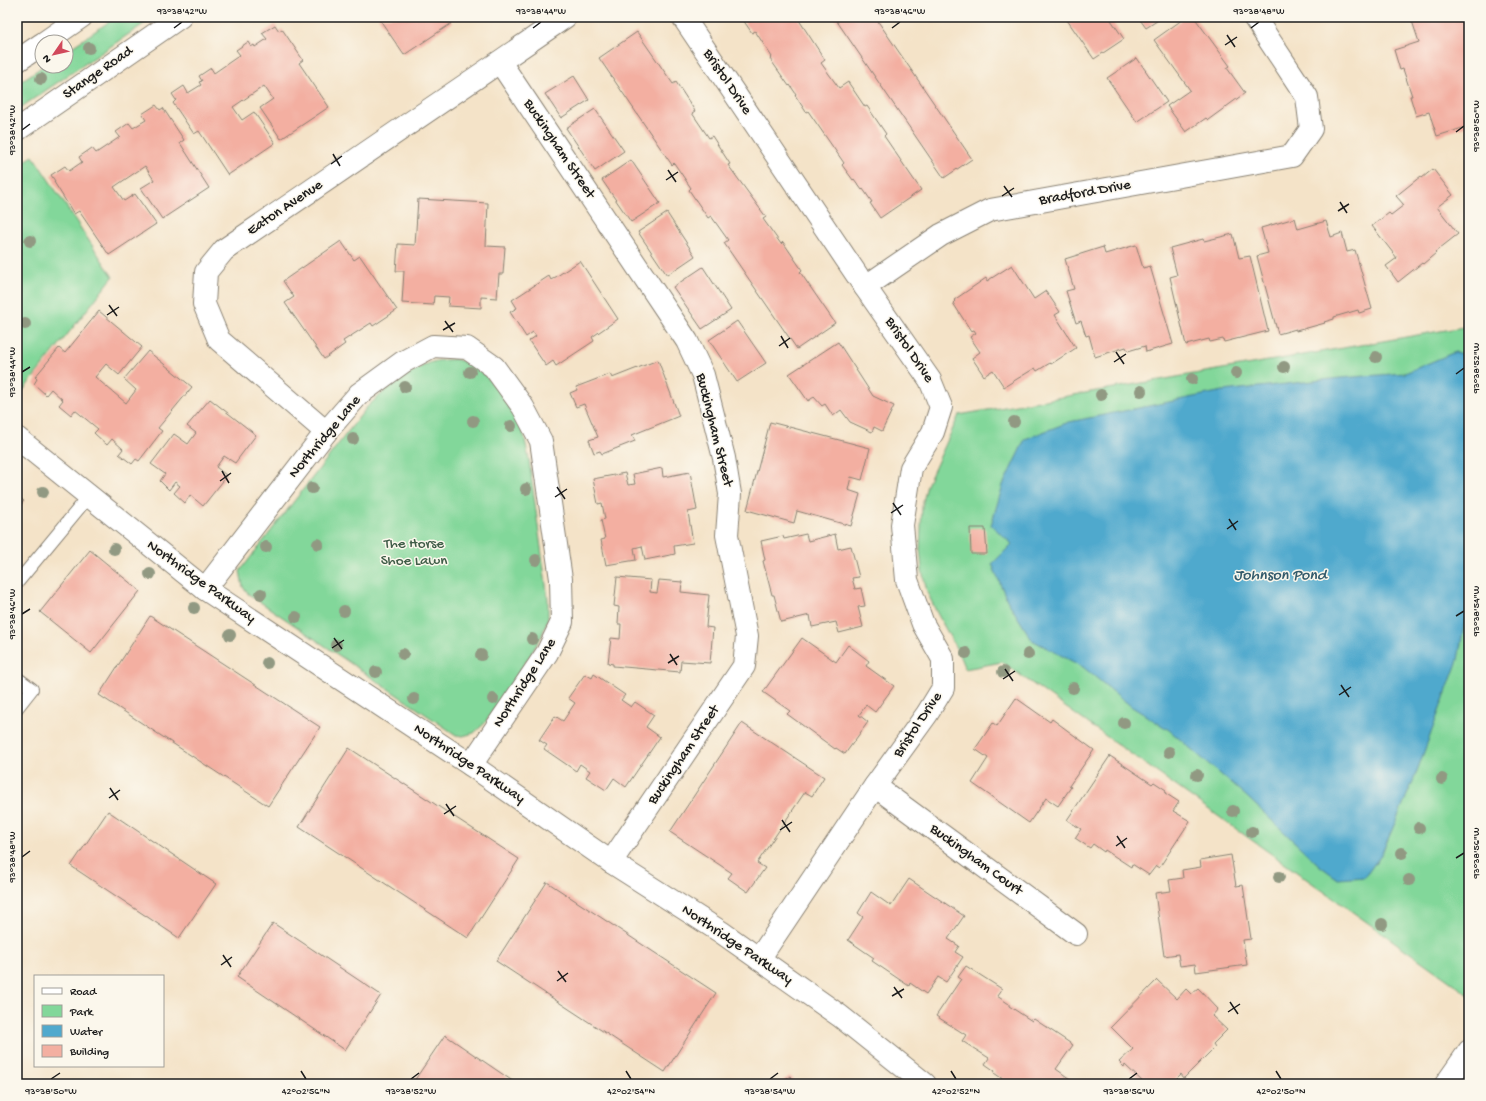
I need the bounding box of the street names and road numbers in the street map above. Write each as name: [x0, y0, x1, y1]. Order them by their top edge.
street label: Stange Road: [60, 42, 137, 104]
street label: Bristol Drive: [698, 45, 756, 118]
street label: Buckingham Street: [519, 95, 600, 204]
street label: Eaton Avenue: [244, 176, 326, 240]
street label: Bradford Drive: [1037, 176, 1133, 210]
street label: Bristol Drive: [880, 313, 938, 386]
street label: Buckingham Street: [691, 371, 737, 490]
street label: Northridge Lane: [285, 392, 365, 482]
street label: Northridge Parkway: [143, 536, 259, 628]
street label: Northridge Lane: [489, 635, 561, 731]
street label: Bristol Drive: [889, 689, 947, 762]
street label: Buckingham Street: [644, 700, 725, 809]
street label: Northridge Parkway: [410, 720, 529, 808]
street label: Buckingham Court: [925, 820, 1027, 901]
street label: Northridge Parkway: [678, 901, 797, 989]

